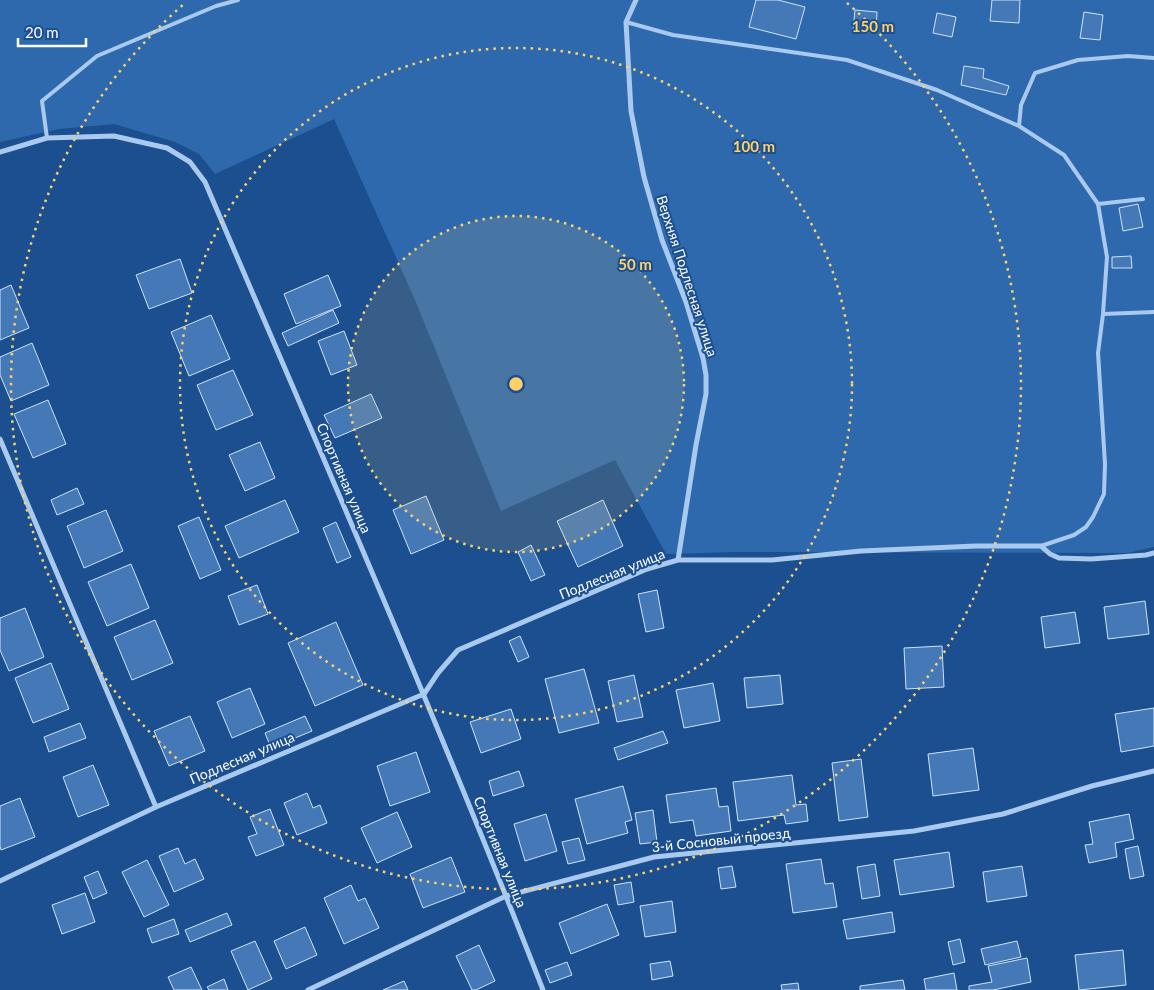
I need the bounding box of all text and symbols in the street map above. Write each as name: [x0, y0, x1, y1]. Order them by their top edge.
scale bar: [18, 15, 85, 47]
text: 150 m: [852, 17, 894, 35]
text: 20 m: [25, 23, 59, 41]
text: 100 m: [733, 137, 775, 155]
street label: Верхняя Подлесная улица: [653, 193, 722, 359]
text: 50 m: [618, 255, 652, 273]
centre of rings: [507, 375, 525, 393]
street label: Спортивная улица: [313, 420, 375, 536]
street label: Подлесная улица: [557, 545, 667, 602]
street label: Подлесная улица: [187, 728, 297, 787]
street label: Спортивная улица: [470, 794, 531, 910]
street label: 3-й Сосновый проезд: [651, 824, 791, 855]

